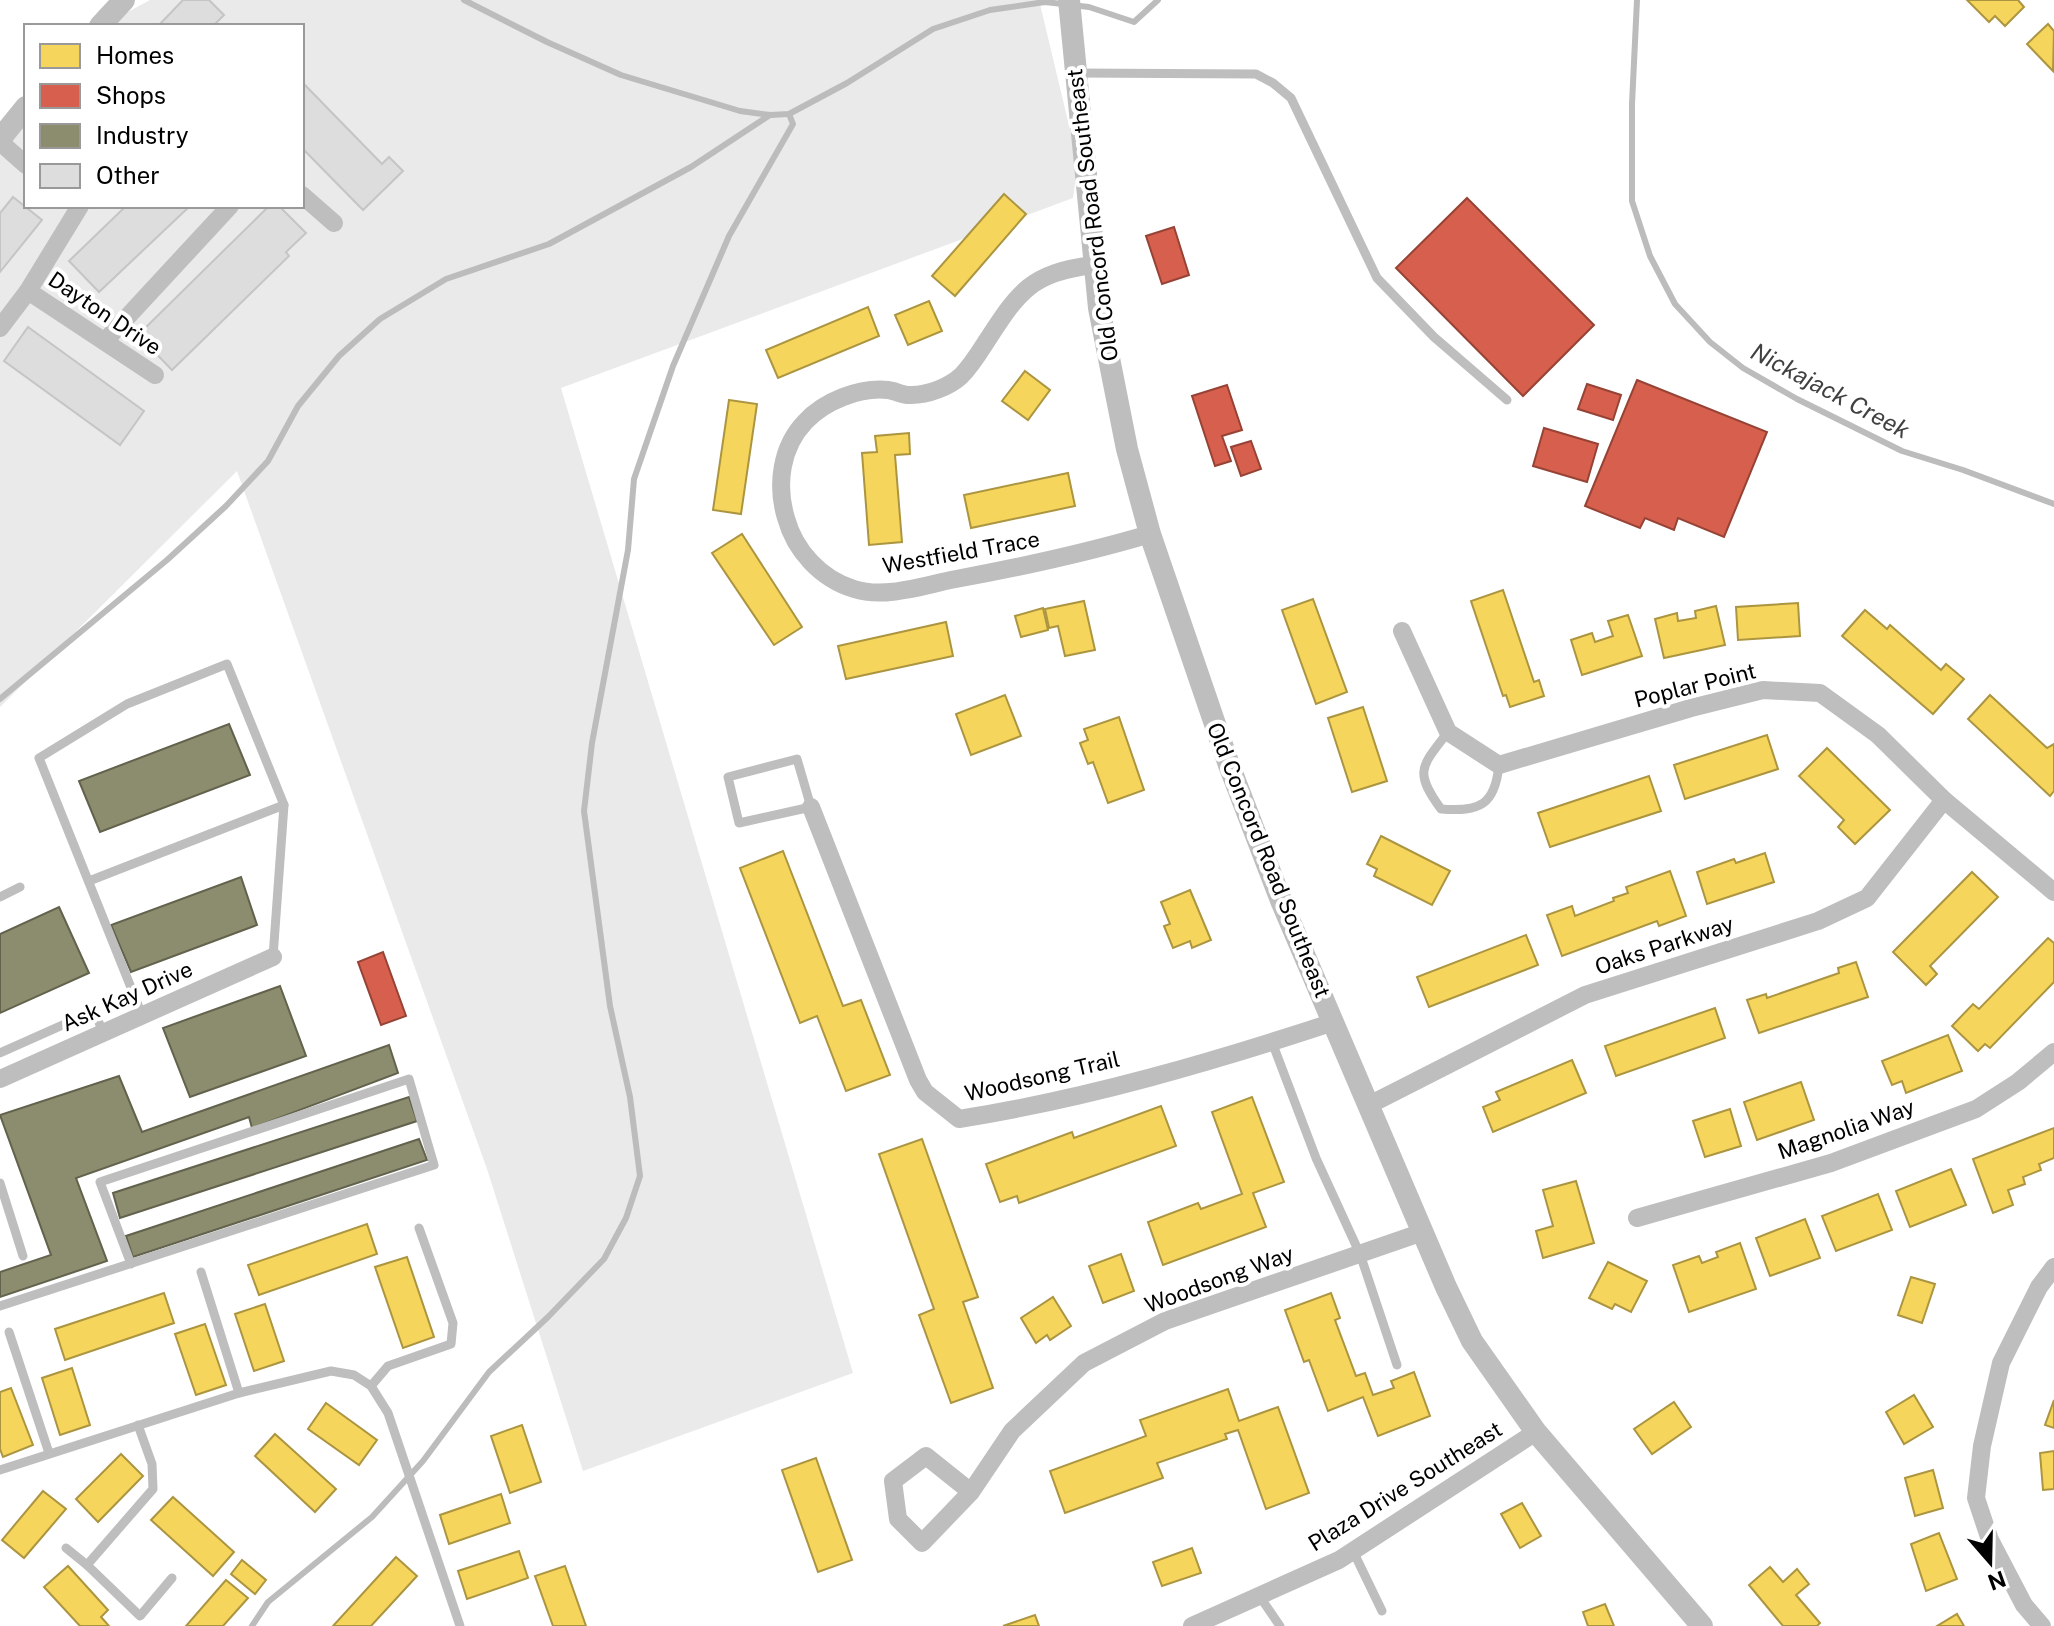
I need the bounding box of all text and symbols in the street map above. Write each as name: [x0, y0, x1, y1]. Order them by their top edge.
legend: [24, 24, 304, 208]
text: Homes: [96, 41, 174, 69]
street label: Old Concord Road Southeast: [1061, 67, 1123, 363]
text: Shops: [96, 81, 166, 109]
text: Industry: [96, 121, 189, 149]
text: Other: [96, 161, 160, 189]
street label: Dayton Drive: [44, 266, 166, 360]
water label: Nickajack Creek: [1746, 337, 1915, 444]
street label: Westfield Trace: [880, 525, 1042, 579]
street label: Poplar Point: [1631, 657, 1759, 713]
street label: Old Concord Road Southeast: [1202, 719, 1336, 1001]
street label: Oaks Parkway: [1591, 910, 1737, 980]
street label: Ask Kay Drive: [58, 956, 196, 1036]
street label: Woodsong Trail: [962, 1046, 1122, 1106]
street label: Magnolia Way: [1774, 1093, 1918, 1165]
street label: Woodsong Way: [1141, 1240, 1297, 1318]
street label: Plaza Drive Southeast: [1303, 1416, 1507, 1556]
north arrow: [1950, 1522, 2030, 1602]
text: N: [1984, 1566, 2009, 1596]

